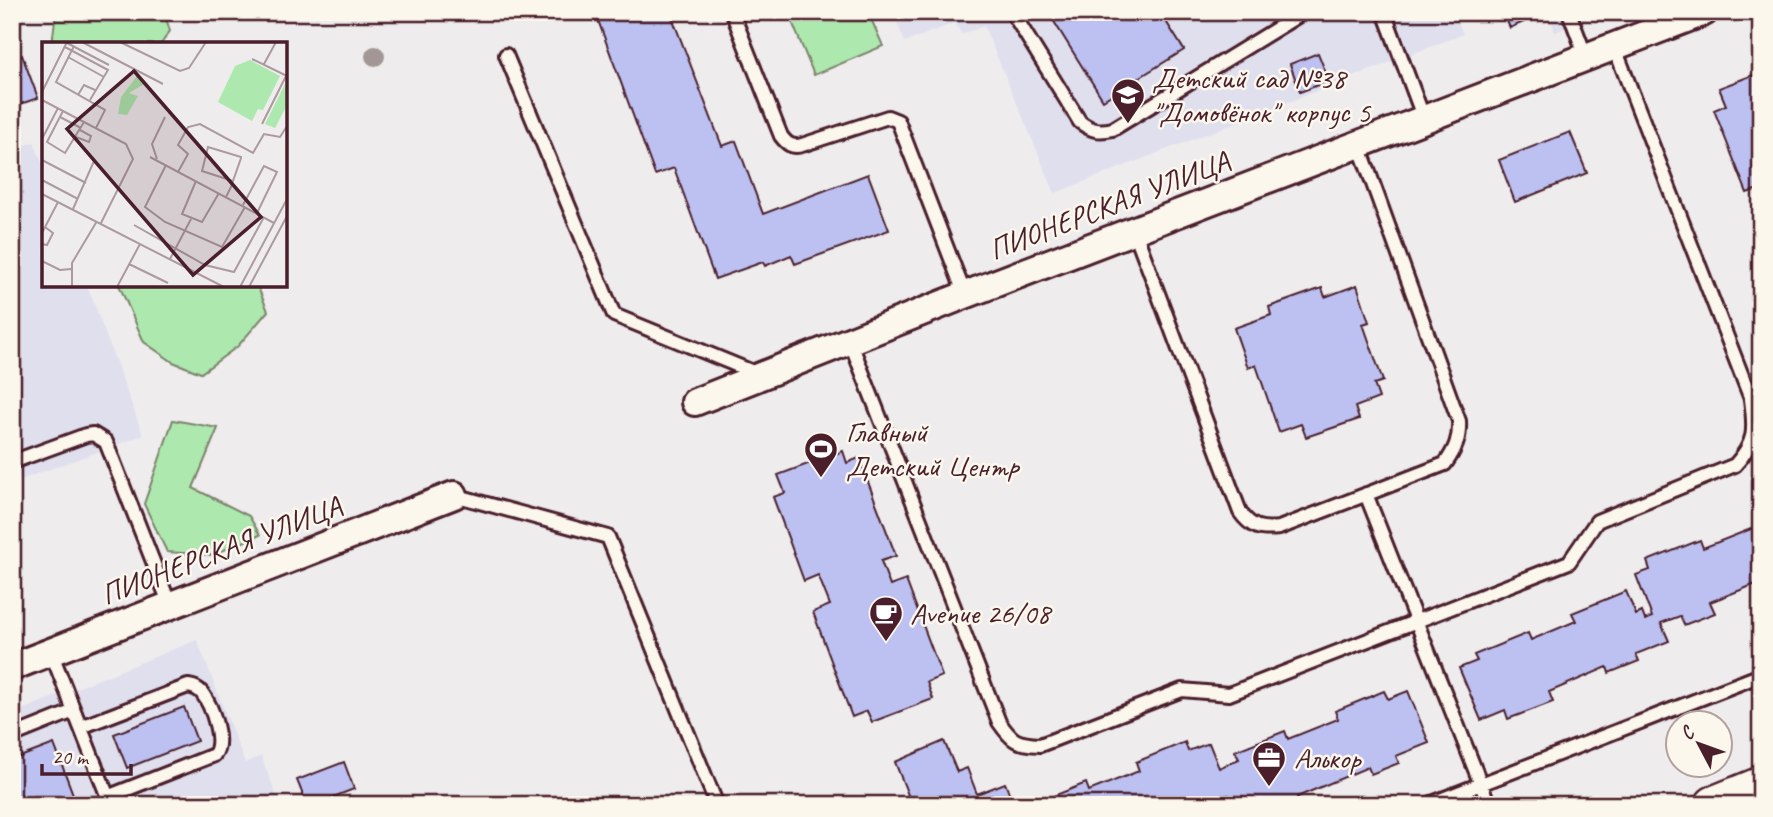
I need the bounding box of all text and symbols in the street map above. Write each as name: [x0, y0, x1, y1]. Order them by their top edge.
inset map: [42, 42, 287, 287]
place label: Детский сад №38 "Домовёнок" корпус 5: [1152, 59, 1372, 131]
school or university icon: Детский сад №38 "Домовёнок" корпус 5: [1109, 76, 1147, 125]
street label: ПИОНЕРСКАЯ УЛИЦА: [983, 141, 1236, 268]
place label: Главный Детский Центр: [846, 413, 1020, 485]
sports icon: Главный Детский Центр: [802, 430, 840, 479]
street label: ПИОНЕРСКАЯ УЛИЦА: [95, 486, 348, 613]
cafe icon: Avenue 26/08: [867, 594, 905, 643]
place label: Avenue 26/08: [910, 594, 1053, 632]
north arrow: [1664, 708, 1734, 778]
text: С: [1675, 720, 1701, 745]
scale bar: [42, 733, 131, 777]
office icon: Алькор: [1250, 739, 1288, 788]
place label: Алькор: [1294, 739, 1362, 777]
text: 20 m: [52, 744, 90, 770]

